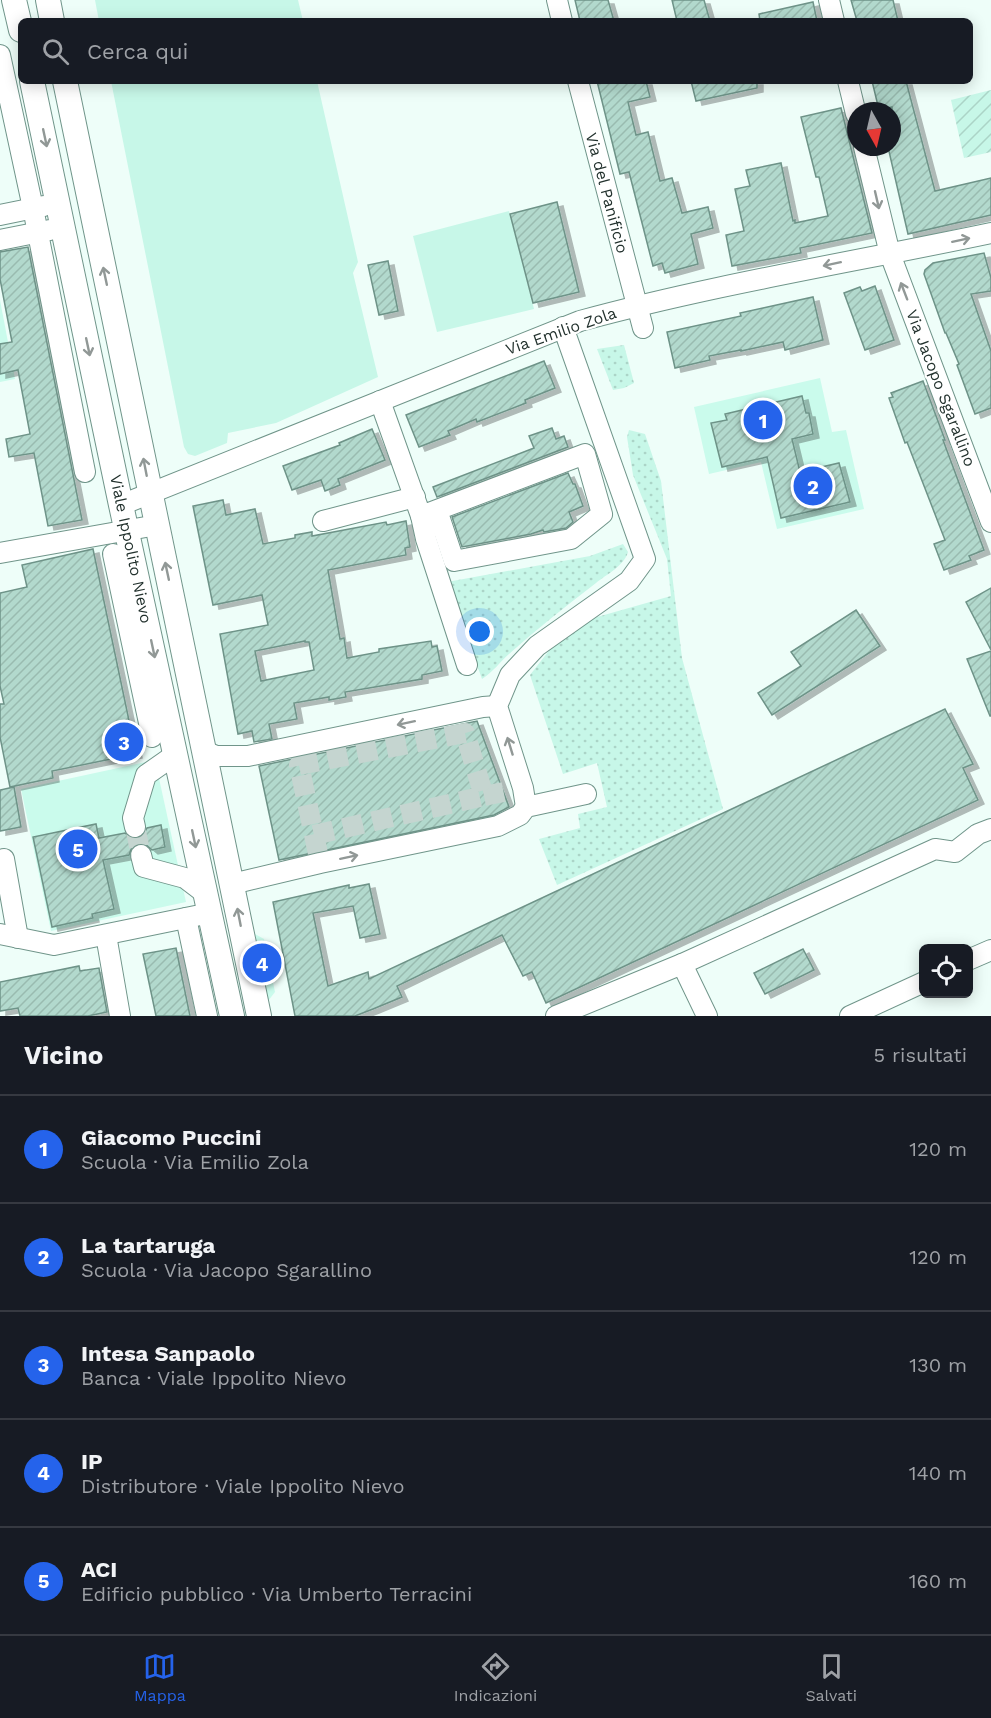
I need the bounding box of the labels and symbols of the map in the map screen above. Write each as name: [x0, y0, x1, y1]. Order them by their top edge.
north arrow: [847, 102, 901, 156]
one-way arrow: [39, 128, 51, 147]
street label: Via del Panificio: [582, 131, 632, 255]
one-way arrow: [871, 191, 883, 210]
one-way arrow: [951, 233, 970, 245]
one-way arrow: [823, 259, 843, 270]
one-way arrow: [99, 267, 111, 286]
one-way arrow: [898, 282, 909, 301]
street label: Via Emilio Zola: [503, 303, 619, 359]
street label: Via Jacopo Sgarallino: [902, 307, 980, 469]
one-way arrow: [83, 337, 95, 356]
pin: 1: [744, 398, 783, 442]
one-way arrow: [139, 458, 150, 478]
pin: 2: [794, 464, 832, 508]
street label: Viale Ippolito Nievo: [106, 473, 156, 625]
one-way arrow: [161, 561, 172, 581]
your location: [465, 617, 494, 646]
one-way arrow: [147, 639, 159, 658]
one-way arrow: [397, 718, 416, 730]
pin: 3: [104, 720, 144, 764]
one-way arrow: [504, 737, 515, 756]
pin: 5: [58, 826, 98, 872]
one-way arrow: [189, 829, 201, 848]
one-way arrow: [339, 851, 358, 863]
one-way arrow: [233, 908, 244, 928]
pin: 4: [242, 940, 282, 986]

